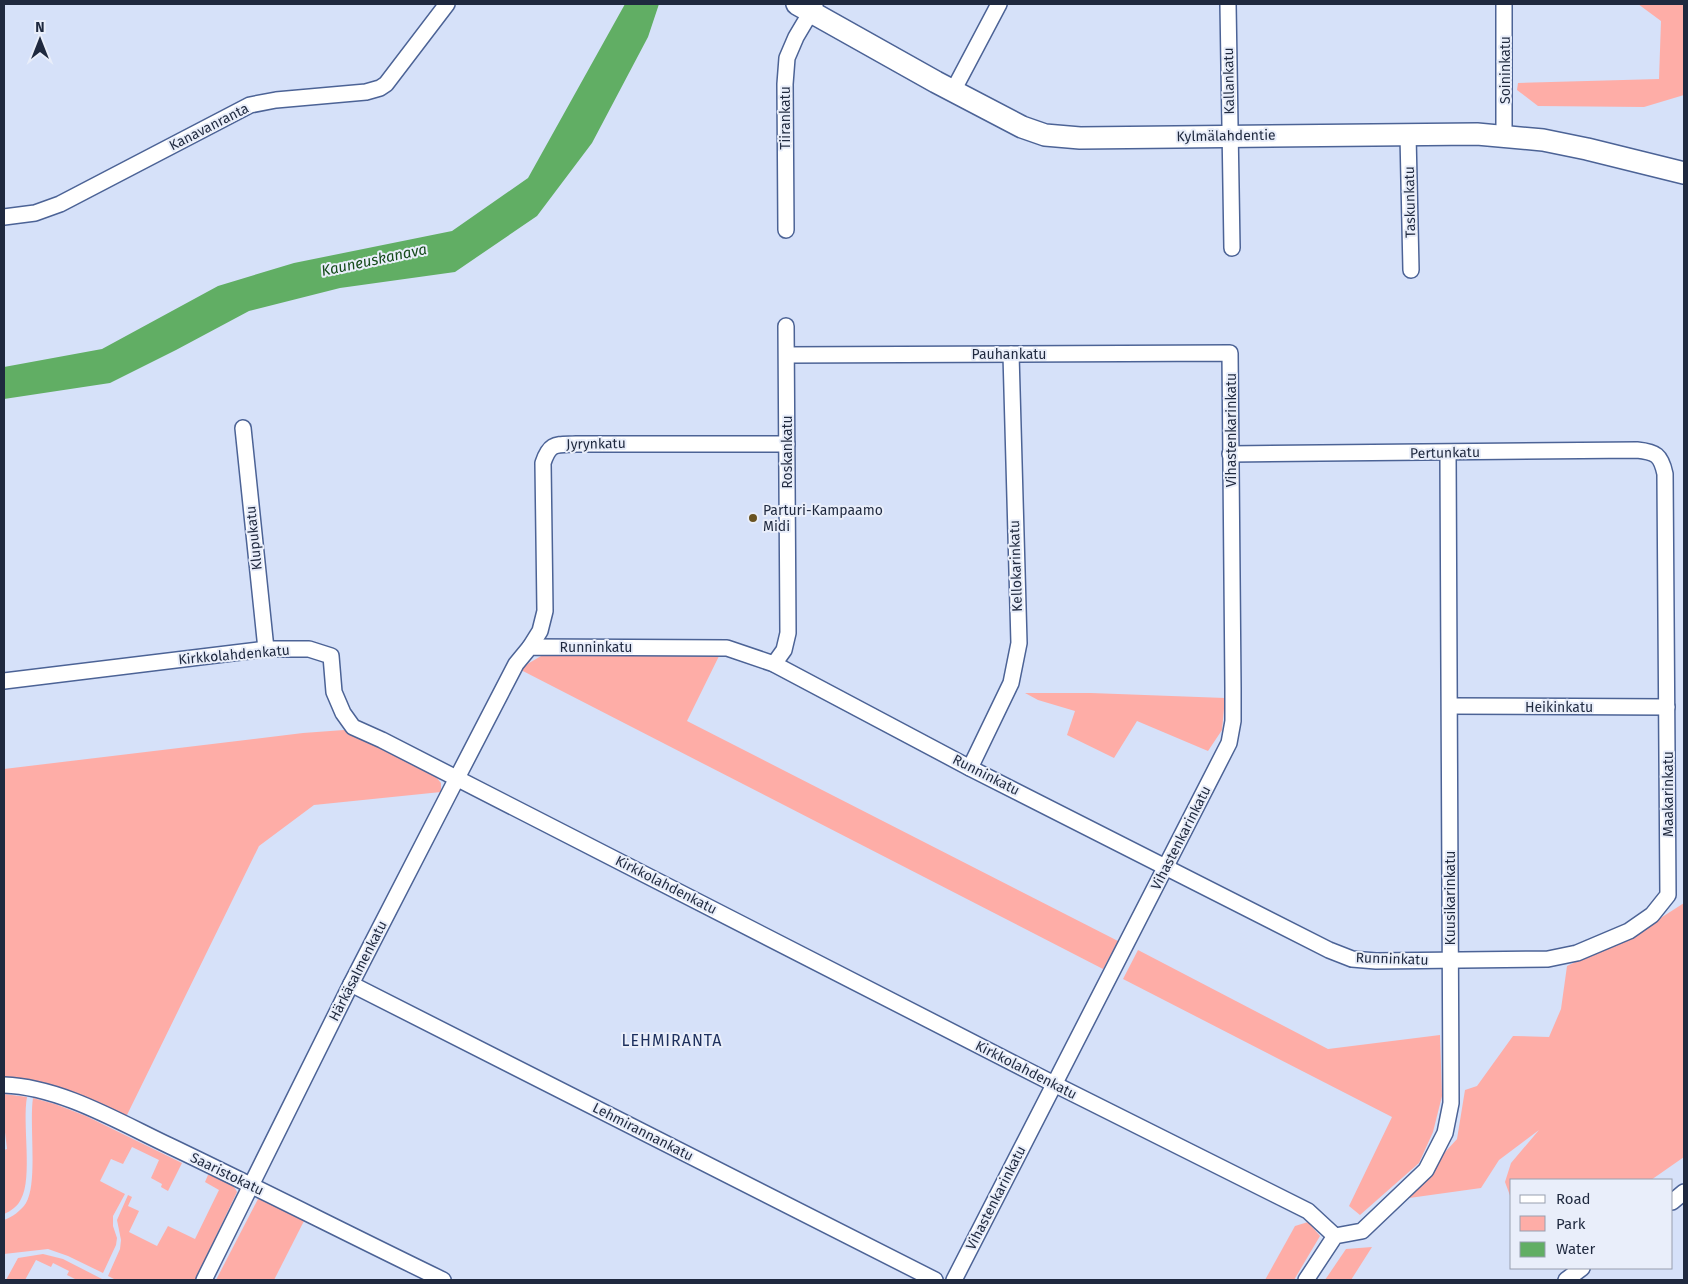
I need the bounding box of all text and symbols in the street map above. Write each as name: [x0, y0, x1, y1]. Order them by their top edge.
north arrow: [15, 15, 65, 65]
text: N: [35, 19, 45, 36]
street label: Soininkatu: [1497, 36, 1514, 104]
street label: Kallankatu: [1220, 47, 1238, 115]
street label: Tiirankatu: [777, 86, 794, 150]
street label: Kanavanranta: [166, 100, 252, 154]
street label: Kylmälahdentie: [1176, 127, 1276, 145]
street label: Taskunkatu: [1401, 166, 1419, 238]
water label: Kauneuskanava: [320, 240, 428, 280]
street label: Pauhankatu: [972, 346, 1046, 363]
street label: Vihastenkarinkatu: [1223, 373, 1240, 487]
street label: Roskankatu: [779, 415, 796, 489]
street label: Jyrynkatu: [566, 435, 626, 453]
street label: Pertunkatu: [1410, 444, 1480, 462]
place label: Parturi-Kampaamo Midi: [763, 502, 883, 535]
street label: Klupukatu: [242, 505, 266, 571]
marker: Parturi-Kampaamo Midi: [747, 512, 759, 524]
street label: Kellokarinkatu: [1006, 520, 1026, 612]
street label: Runninkatu: [560, 639, 632, 656]
street label: Kirkkolahdenkatu: [178, 642, 290, 668]
street label: Heikinkatu: [1525, 699, 1593, 716]
street label: Runninkatu: [950, 751, 1022, 799]
street label: Maakarinkatu: [1660, 751, 1677, 837]
street label: Vihastenkarinkatu: [1147, 783, 1215, 893]
street label: Kuusikarinkatu: [1442, 851, 1459, 945]
street label: Kirkkolahdenkatu: [612, 852, 720, 918]
street label: Härkäsalmenkatu: [325, 918, 391, 1024]
street label: Runninkatu: [1355, 949, 1429, 969]
district label: LEHMIRANTA: [622, 1031, 723, 1050]
street label: Kirkkolahdenkatu: [972, 1037, 1080, 1103]
street label: Lehmirannankatu: [590, 1099, 696, 1165]
street label: Vihastenkarinkatu: [962, 1143, 1030, 1253]
street label: Saaristokatu: [188, 1149, 266, 1199]
legend: [1510, 1179, 1673, 1269]
text: Road: [1556, 1190, 1591, 1208]
text: Park: [1556, 1215, 1586, 1233]
text: Water: [1556, 1240, 1595, 1258]

